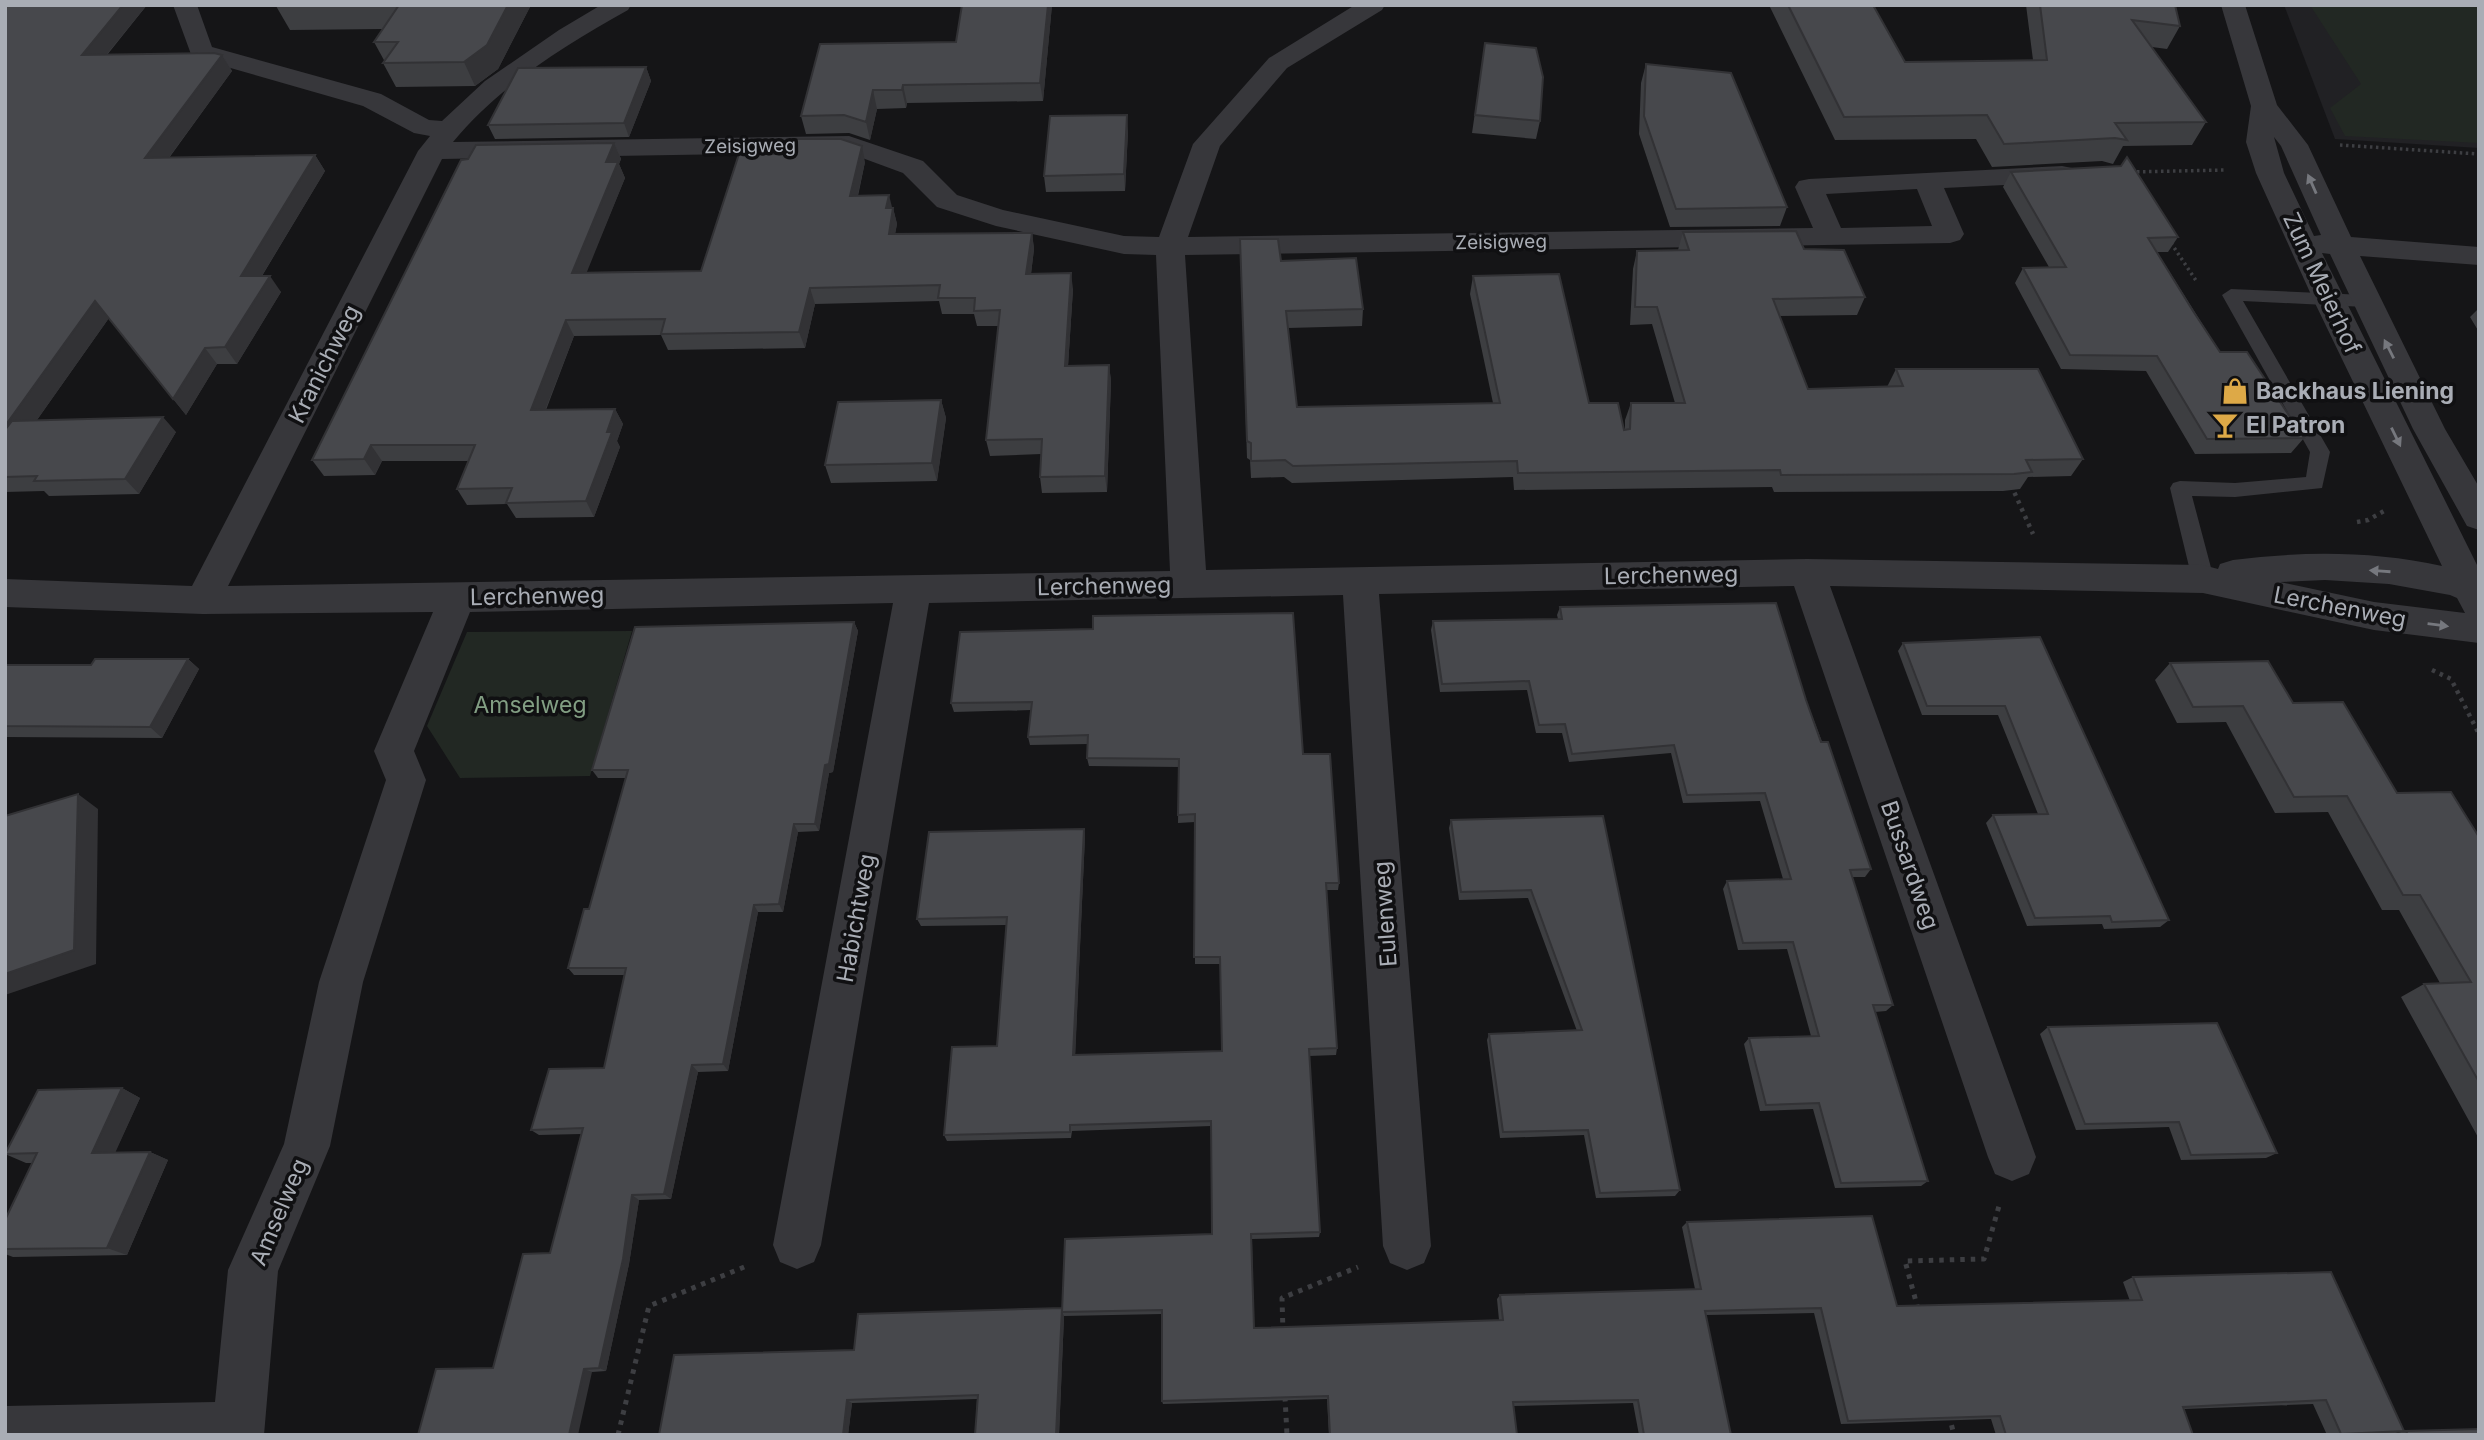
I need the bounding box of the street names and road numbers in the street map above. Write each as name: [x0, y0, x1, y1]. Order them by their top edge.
street label: Zeisigweg: [704, 134, 796, 158]
street label: Zum Meierhof: [2277, 208, 2367, 359]
street label: Zeisigweg: [1455, 230, 1547, 254]
street label: Kranichweg: [282, 300, 366, 428]
street label: Lerchenweg: [1604, 560, 1738, 590]
street label: Lerchenweg: [1037, 571, 1171, 601]
street label: Lerchenweg: [2271, 580, 2409, 634]
street label: Lerchenweg: [470, 581, 604, 611]
street label: Bussardweg: [1875, 797, 1945, 933]
street label: Habichtweg: [831, 851, 881, 985]
street label: Eulenweg: [1367, 860, 1403, 968]
street label: Amselweg: [244, 1154, 314, 1270]

